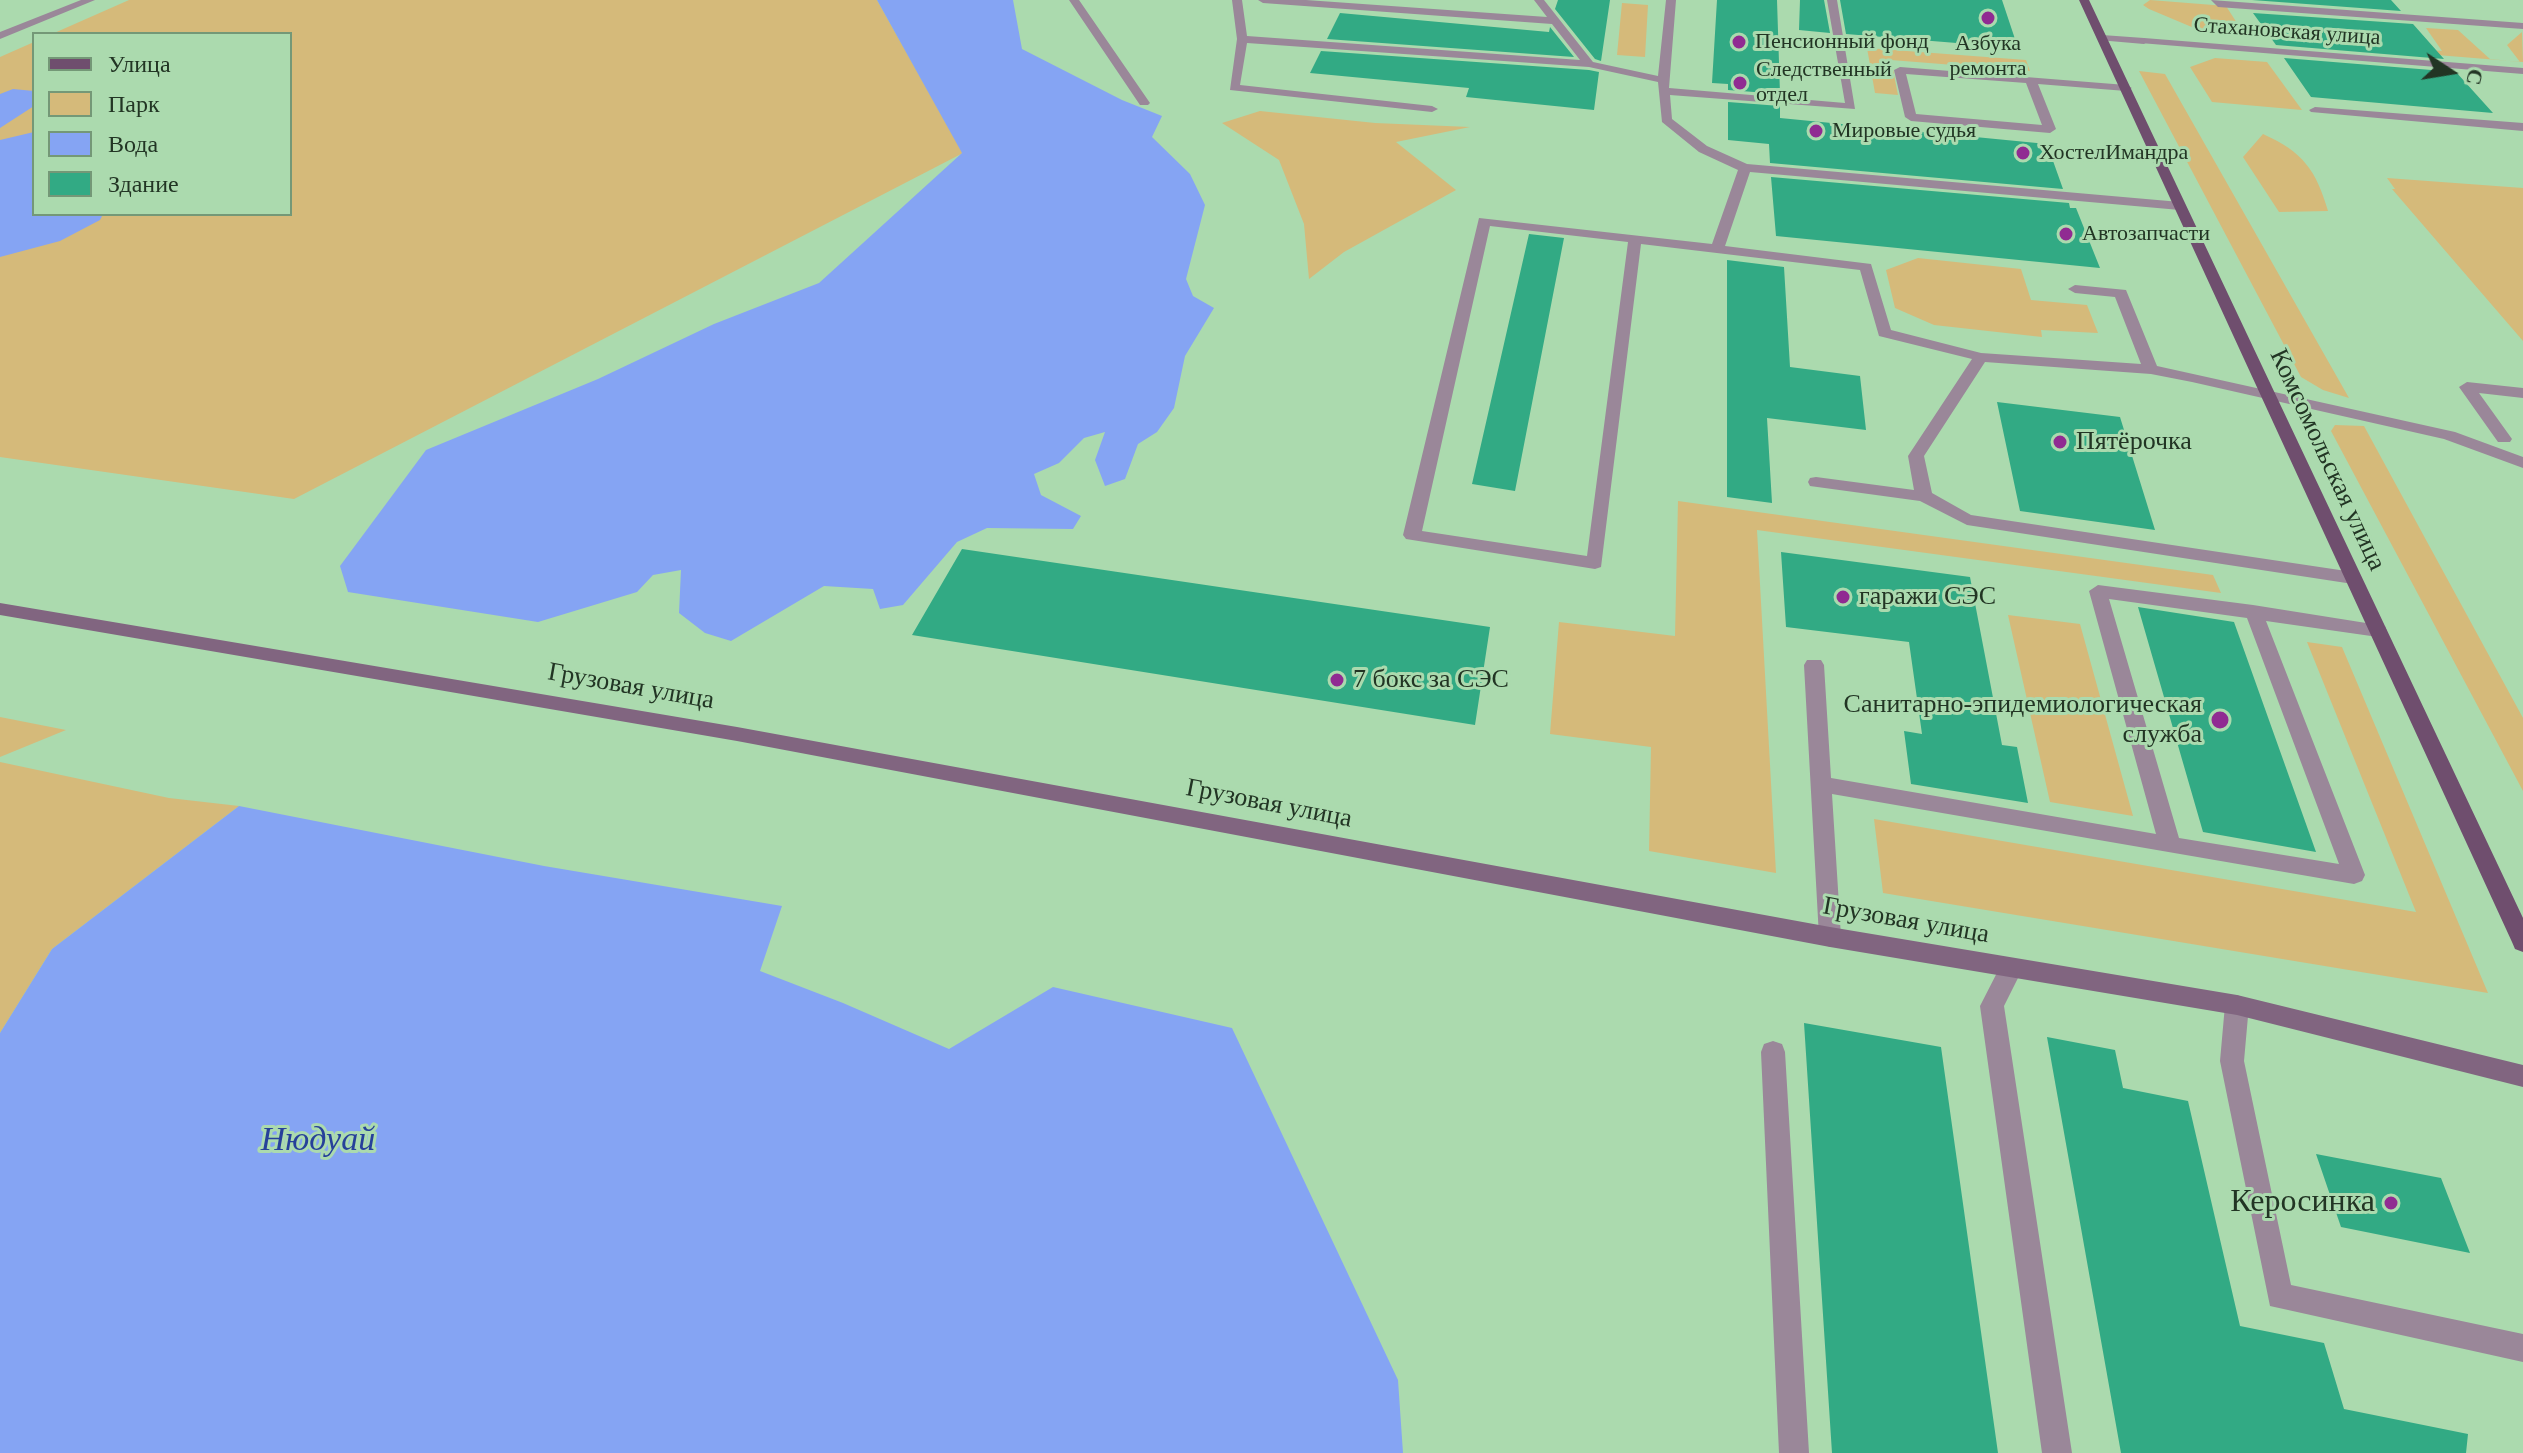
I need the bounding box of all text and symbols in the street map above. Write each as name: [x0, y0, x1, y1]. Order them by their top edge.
marker: Азбука ремонта: [1979, 9, 1997, 27]
street label: Стахановская улица: [2193, 12, 2381, 52]
place label: Пенсионный фонд: [1755, 29, 1929, 55]
place label: Азбука ремонта: [1949, 31, 2027, 82]
legend: [32, 32, 292, 216]
north arrow: [2411, 32, 2491, 112]
marker: Пенсионный фонд: [1730, 33, 1748, 51]
text: Улица: [108, 51, 171, 77]
place label: Следственный отдел: [1756, 57, 1892, 108]
text: С: [2461, 67, 2489, 87]
marker: Следственный отдел: [1731, 74, 1749, 92]
text: Парк: [108, 91, 160, 117]
place label: Мировые судья: [1832, 118, 1976, 144]
marker: Мировые судья: [1807, 122, 1825, 140]
text: Вода: [108, 131, 158, 157]
place label: ХостелИмандра: [2039, 140, 2188, 166]
marker: ХостелИмандра: [2014, 144, 2032, 162]
text: Здание: [108, 171, 179, 197]
place label: Автозапчасти: [2082, 221, 2210, 247]
marker: Автозапчасти: [2057, 225, 2075, 243]
street label: Комсомольская улица: [2262, 344, 2392, 576]
place label: Пятёрочка: [2076, 426, 2192, 458]
marker: Пятёрочка: [2051, 433, 2069, 451]
place label: гаражи СЭС: [1859, 581, 1996, 613]
marker: гаражи СЭС: [1834, 588, 1852, 606]
street label: Грузовая улица: [545, 657, 717, 717]
place label: 7 бокс за СЭС: [1353, 664, 1509, 696]
marker: 7 бокс за СЭС: [1328, 671, 1346, 689]
place label: Санитарно-эпидемиологическая служба: [1844, 689, 2202, 750]
marker: Санитарно-эпидемиологическая служба: [2209, 709, 2231, 731]
street label: Грузовая улица: [1183, 773, 1355, 835]
street label: Грузовая улица: [1820, 891, 1992, 951]
water label: Нюдуай: [261, 1121, 375, 1161]
place label: Керосинка: [2230, 1184, 2375, 1222]
marker: Керосинка: [2382, 1194, 2400, 1212]

